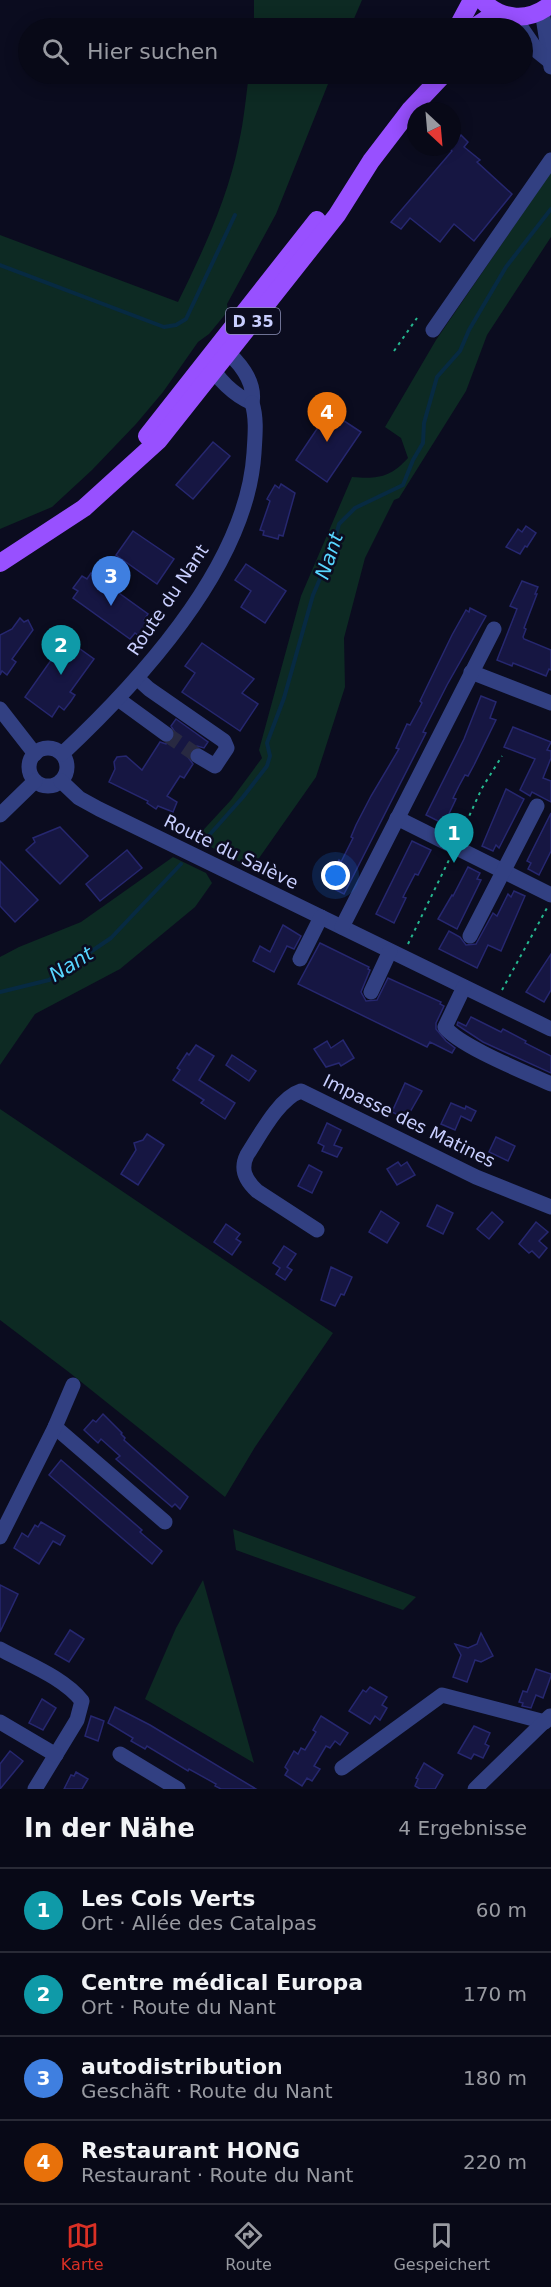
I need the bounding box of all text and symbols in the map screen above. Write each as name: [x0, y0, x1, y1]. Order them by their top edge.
search box: [18, 18, 533, 84]
icon: search: [39, 35, 72, 68]
text: Hier suchen: [87, 39, 218, 64]
north arrow: [407, 102, 461, 156]
road number: D 35: [226, 308, 280, 334]
pin: 4: [308, 392, 346, 442]
water label: Nant: [310, 528, 348, 582]
street label: Route du Nant: [123, 540, 212, 659]
pin: 3: [92, 556, 130, 606]
pin: 2: [42, 626, 80, 675]
street label: Route du Salève: [161, 810, 302, 893]
pin: 1: [434, 814, 474, 863]
your location: [321, 861, 350, 890]
water label: Nant: [44, 941, 99, 987]
street label: Impasse des Matines: [320, 1070, 499, 1171]
text: In der Nähe: [24, 1813, 195, 1843]
text: 4 Ergebnisse: [398, 1816, 527, 1840]
text: Les Cols Verts: [81, 1886, 255, 1911]
text: 1: [37, 1898, 50, 1922]
text: 60 m: [476, 1898, 527, 1922]
text: Ort · Allée des Catalpas: [81, 1911, 317, 1935]
text: Centre médical Europa: [81, 1970, 363, 1995]
text: 2: [37, 1982, 50, 2006]
text: 170 m: [463, 1982, 527, 2006]
text: Ort · Route du Nant: [81, 1995, 276, 2019]
text: autodistribution: [81, 2054, 283, 2079]
text: 3: [37, 2066, 50, 2090]
text: 180 m: [463, 2066, 527, 2090]
text: Geschäft · Route du Nant: [81, 2079, 333, 2103]
text: Restaurant HONG: [81, 2138, 300, 2163]
text: 4: [37, 2150, 50, 2174]
text: 220 m: [463, 2150, 527, 2174]
text: Restaurant · Route du Nant: [81, 2163, 353, 2187]
tab: Karte: [61, 2219, 104, 2274]
tab: Route: [225, 2219, 272, 2274]
tab: Gespeichert: [393, 2219, 490, 2274]

